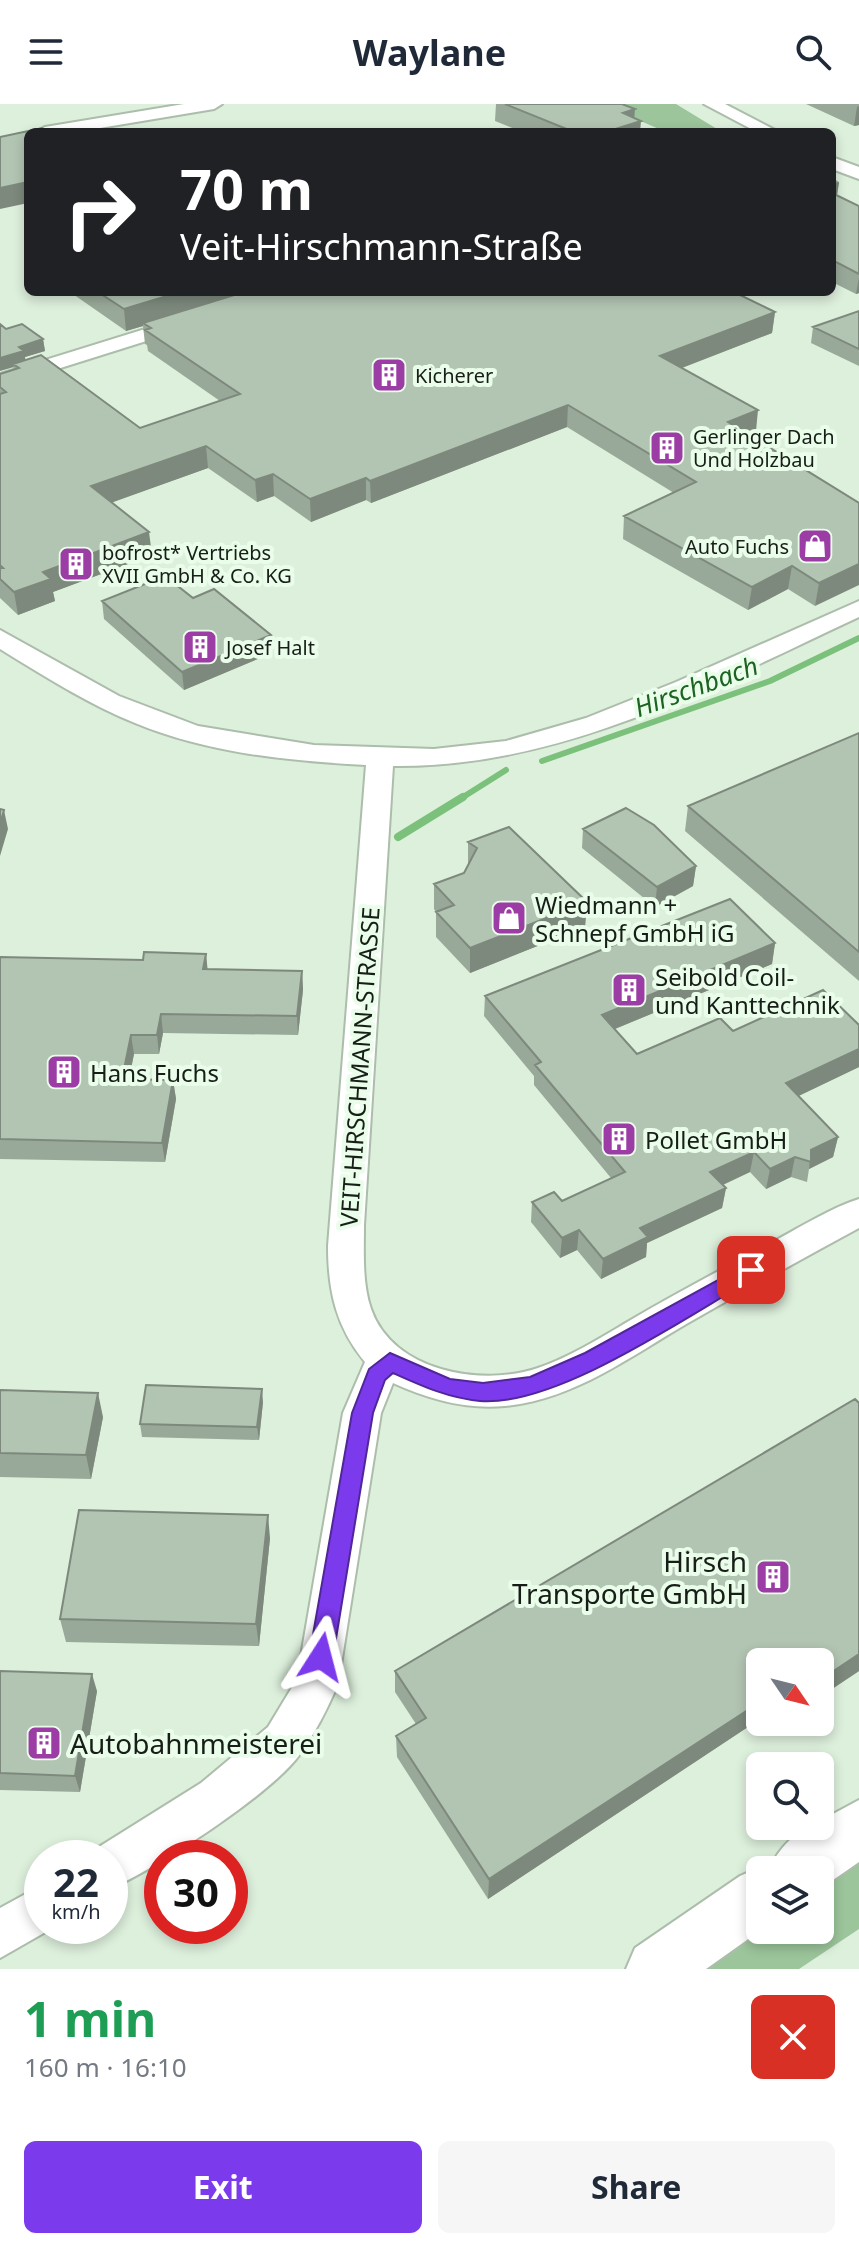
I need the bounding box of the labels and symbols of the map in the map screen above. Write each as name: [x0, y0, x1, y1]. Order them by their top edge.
building icon: Kicherer: [370, 356, 408, 394]
place label: Kicherer: [415, 362, 493, 389]
place label: Gerlinger Dach Und Holzbau: [693, 423, 835, 473]
building icon: Gerlinger Dach Und Holzbau: [648, 429, 686, 467]
shop icon: Auto Fuchs: [796, 527, 834, 565]
place label: Auto Fuchs: [685, 533, 789, 560]
place label: bofrost* Vertriebs XVII GmbH & Co. KG: [102, 539, 292, 589]
building icon: bofrost* Vertriebs XVII GmbH & Co. KG: [57, 545, 95, 583]
building icon: Josef Halt: [181, 628, 219, 666]
place label: Josef Halt: [224, 634, 315, 661]
water label: Hirschbach: [629, 647, 763, 725]
place label: Wiedmann + Schnepf GmbH iG: [535, 888, 735, 949]
shop icon: Wiedmann + Schnepf GmbH iG: [490, 899, 528, 937]
street label: VEIT-HIRSCHMANN-STRASSE: [331, 906, 387, 1228]
place label: Seibold Coil- und Kanttechnik: [655, 960, 840, 1021]
building icon: Seibold Coil- und Kanttechnik: [610, 971, 648, 1009]
building icon: Hans Fuchs: [45, 1053, 83, 1091]
place label: Hans Fuchs: [90, 1056, 219, 1089]
building icon: Pollet GmbH: [600, 1120, 638, 1158]
place label: Pollet GmbH: [645, 1123, 787, 1156]
pin: [717, 1236, 785, 1304]
place label: Hirsch Transporte GmbH: [512, 1542, 747, 1612]
building icon: Hirsch Transporte GmbH: [754, 1558, 792, 1596]
position arrow: [279, 1615, 363, 1699]
north arrow: [746, 1648, 834, 1736]
building icon: Autobahnmeisterei: [25, 1724, 63, 1762]
place label: Autobahnmeisterei: [70, 1724, 322, 1762]
speed limit sign: 30: [144, 1840, 248, 1944]

